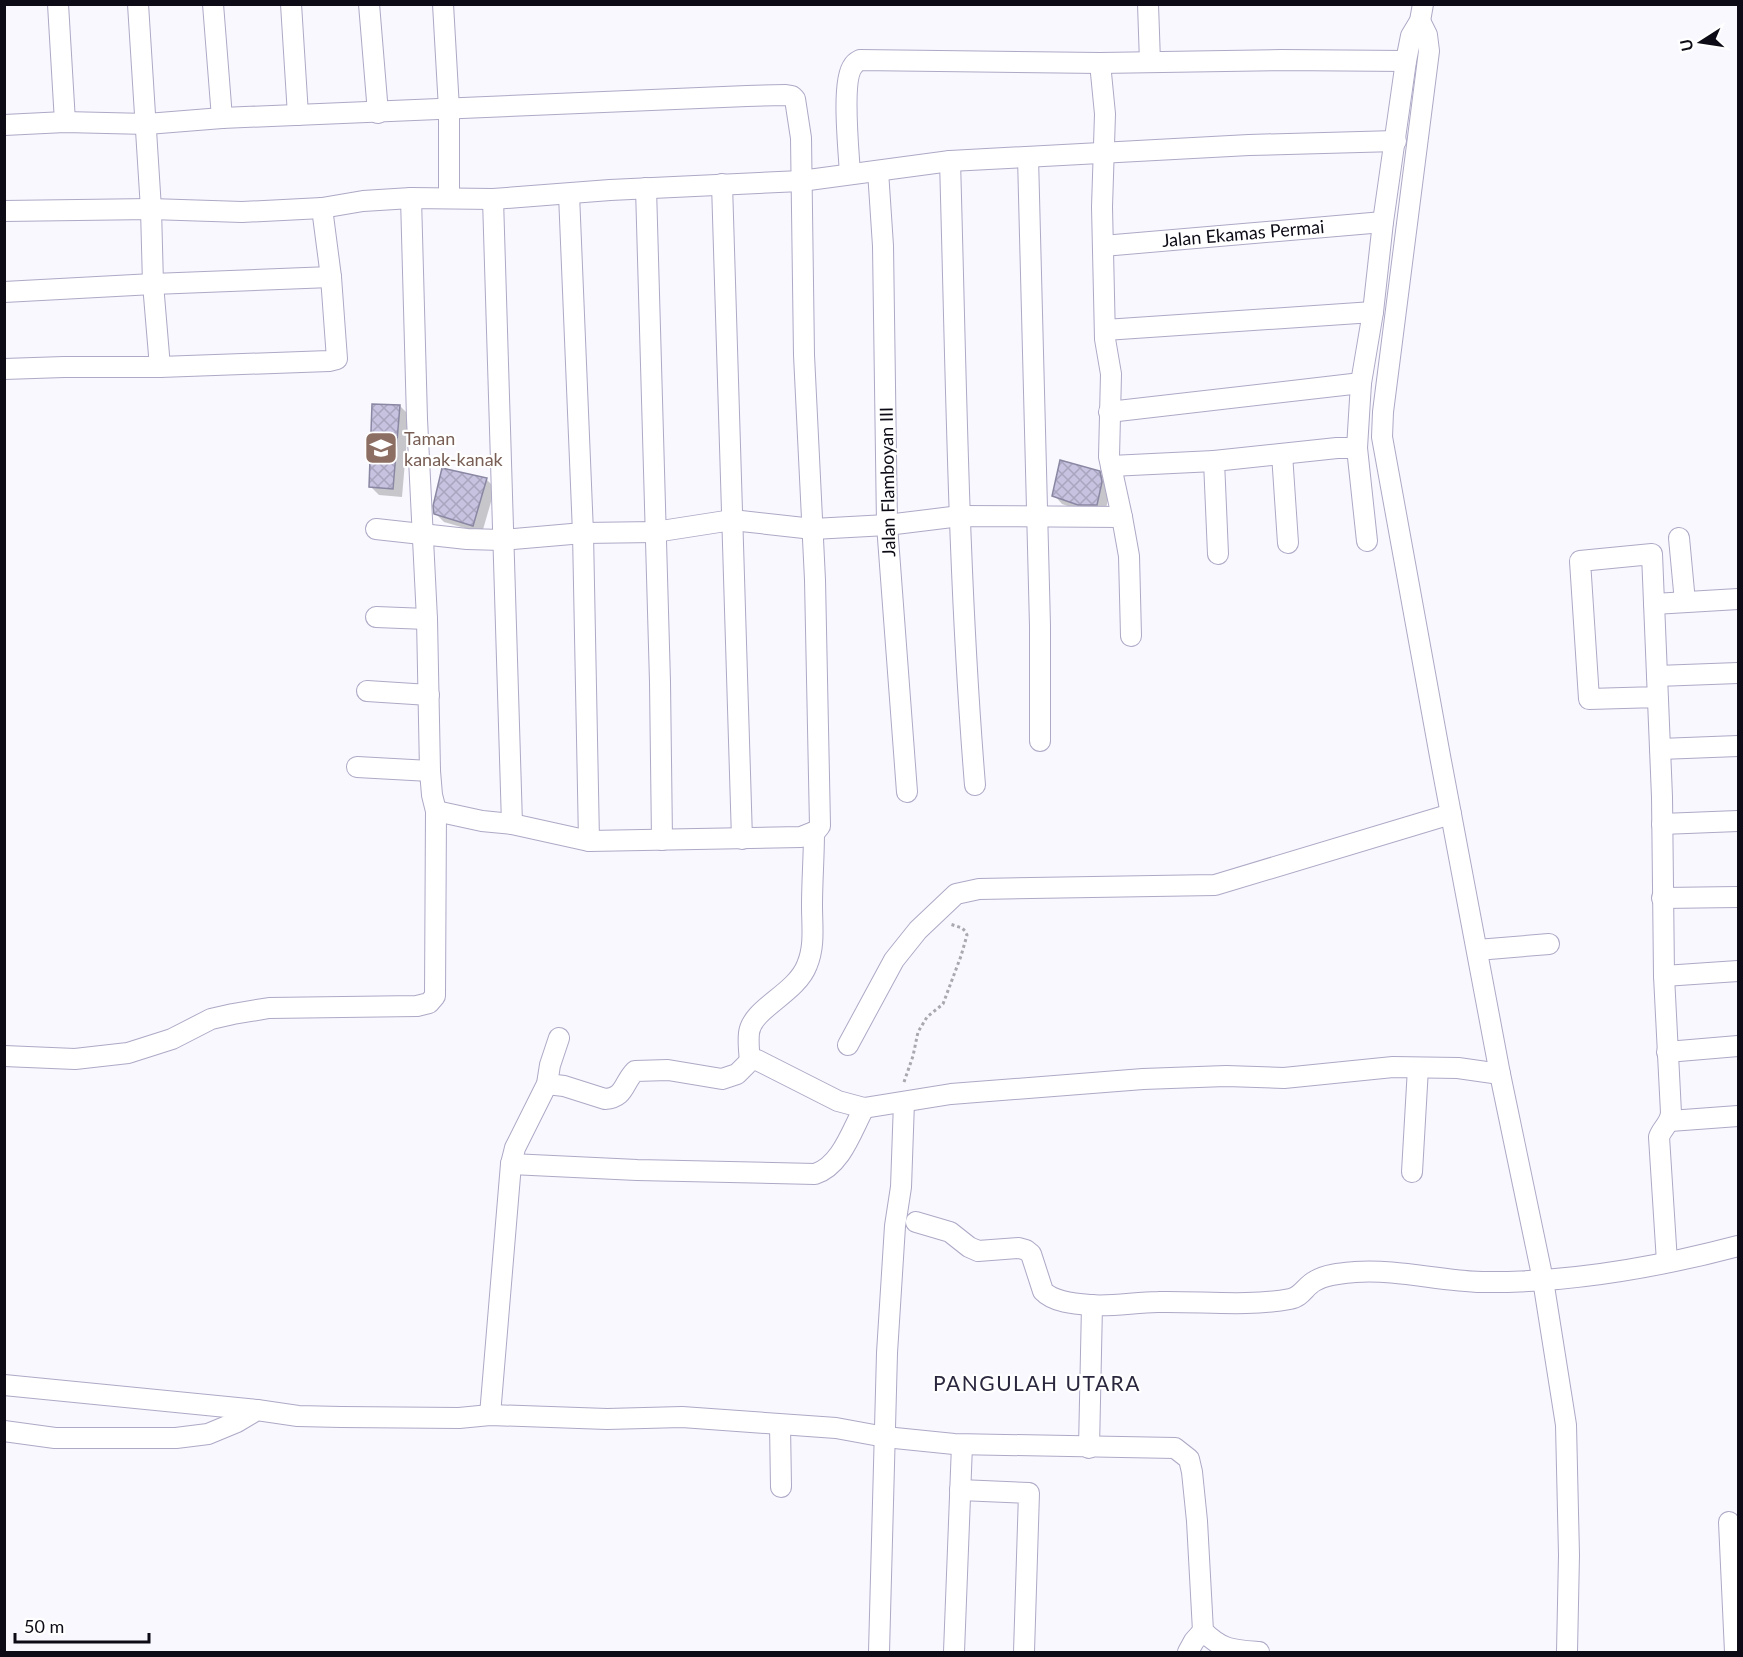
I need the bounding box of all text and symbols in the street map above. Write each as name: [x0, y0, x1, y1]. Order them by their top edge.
north arrow: [1671, 12, 1731, 72]
text: U: [1675, 37, 1696, 53]
street label: Jalan Ekamas Permai: [1161, 215, 1325, 251]
street label: Jalan Flamboyan III: [875, 407, 899, 557]
place label: Taman kanak-kanak: [404, 427, 504, 470]
school or university icon: Taman kanak-kanak: [363, 430, 399, 466]
district label: PANGULAH UTARA: [933, 1370, 1141, 1395]
scale bar: [15, 1606, 148, 1644]
text: 50 m: [24, 1615, 64, 1637]

